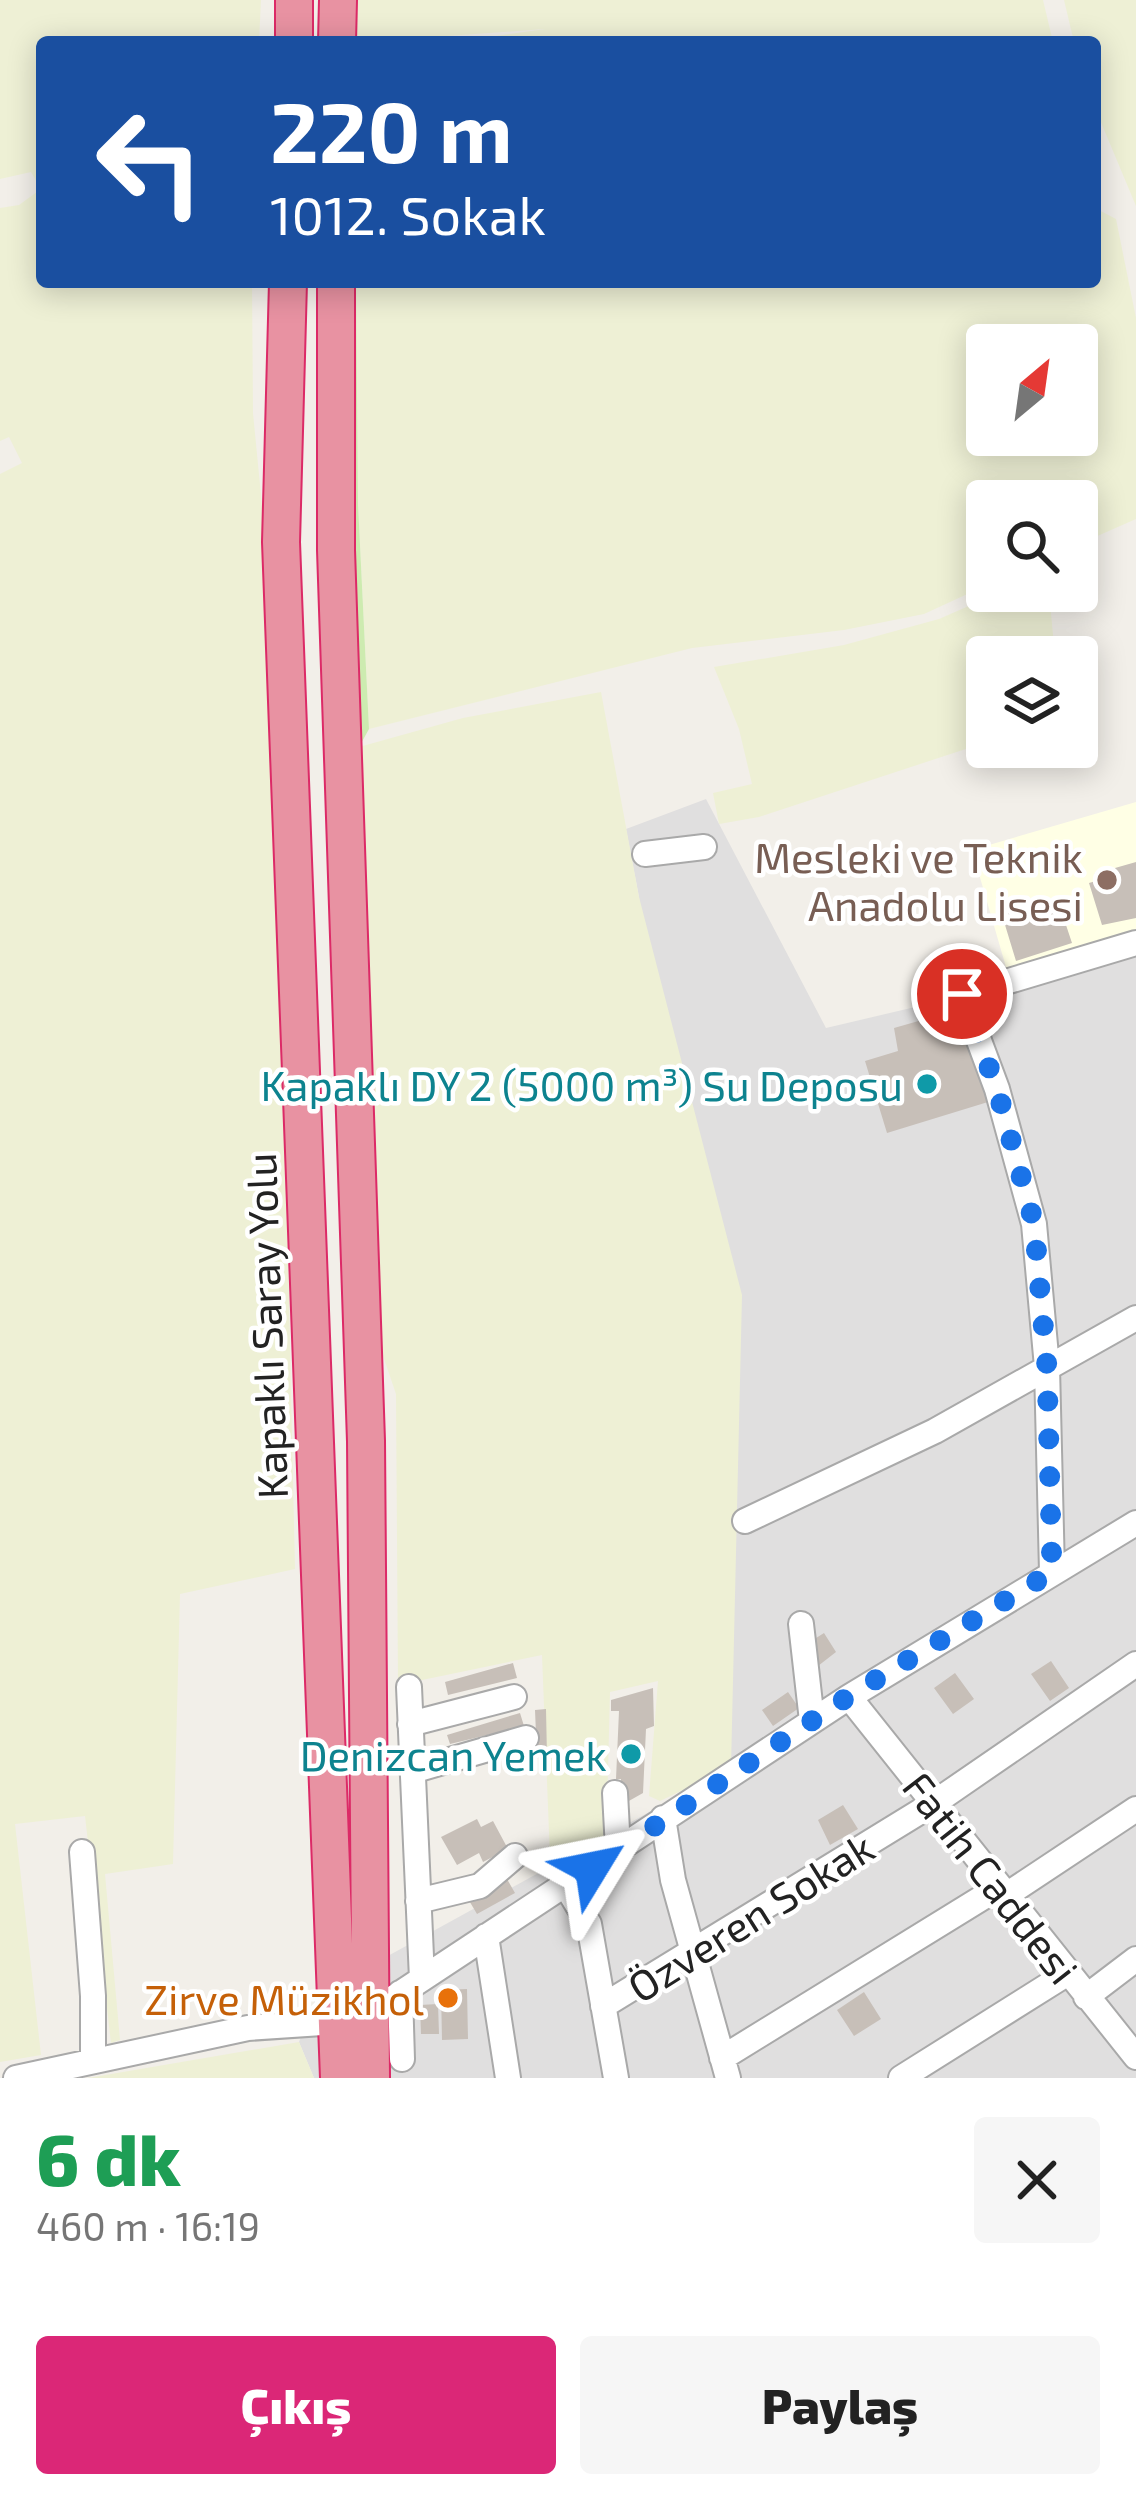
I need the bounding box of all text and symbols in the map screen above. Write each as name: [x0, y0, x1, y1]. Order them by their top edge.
text: 220 m: [270, 79, 513, 180]
icon: left: [72, 84, 228, 240]
text: 1012. Sokak: [270, 181, 546, 246]
north arrow: [966, 324, 1098, 456]
map controls: [966, 324, 1098, 768]
button: search: [966, 480, 1098, 612]
button: layers: [966, 636, 1098, 768]
place label: Mesleki ve Teknik Anadolu Lisesi: [754, 831, 1083, 929]
marker: Mesleki ve Teknik Anadolu Lisesi: [1094, 867, 1120, 893]
pin: [911, 943, 1013, 1045]
icon: arrive: [929, 961, 995, 1027]
place label: Kapaklı DY 2 (5000 m³) Su Deposu: [261, 1059, 903, 1109]
marker: Kapaklı DY 2 (5000 m³) Su Deposu: [914, 1071, 940, 1097]
street label: Kapaklı Saray Yolu: [234, 1152, 296, 1500]
place label: Denizcan Yemek: [300, 1729, 607, 1779]
marker: Denizcan Yemek: [618, 1741, 644, 1767]
street label: Fatih Caddesi: [894, 1761, 1090, 1993]
position arrow: [529, 1805, 655, 1931]
street label: Özveren Sokak: [618, 1821, 882, 2011]
place label: Zirve Müzikhol: [144, 1973, 425, 2023]
marker: Zirve Müzikhol: [435, 1985, 461, 2011]
text: 6 dk: [36, 2114, 181, 2200]
button: close: [974, 2117, 1100, 2243]
text: 460 m · 16:19: [36, 2202, 260, 2249]
button: Çıkış: [36, 2336, 556, 2474]
button: Paylaş: [580, 2336, 1100, 2474]

